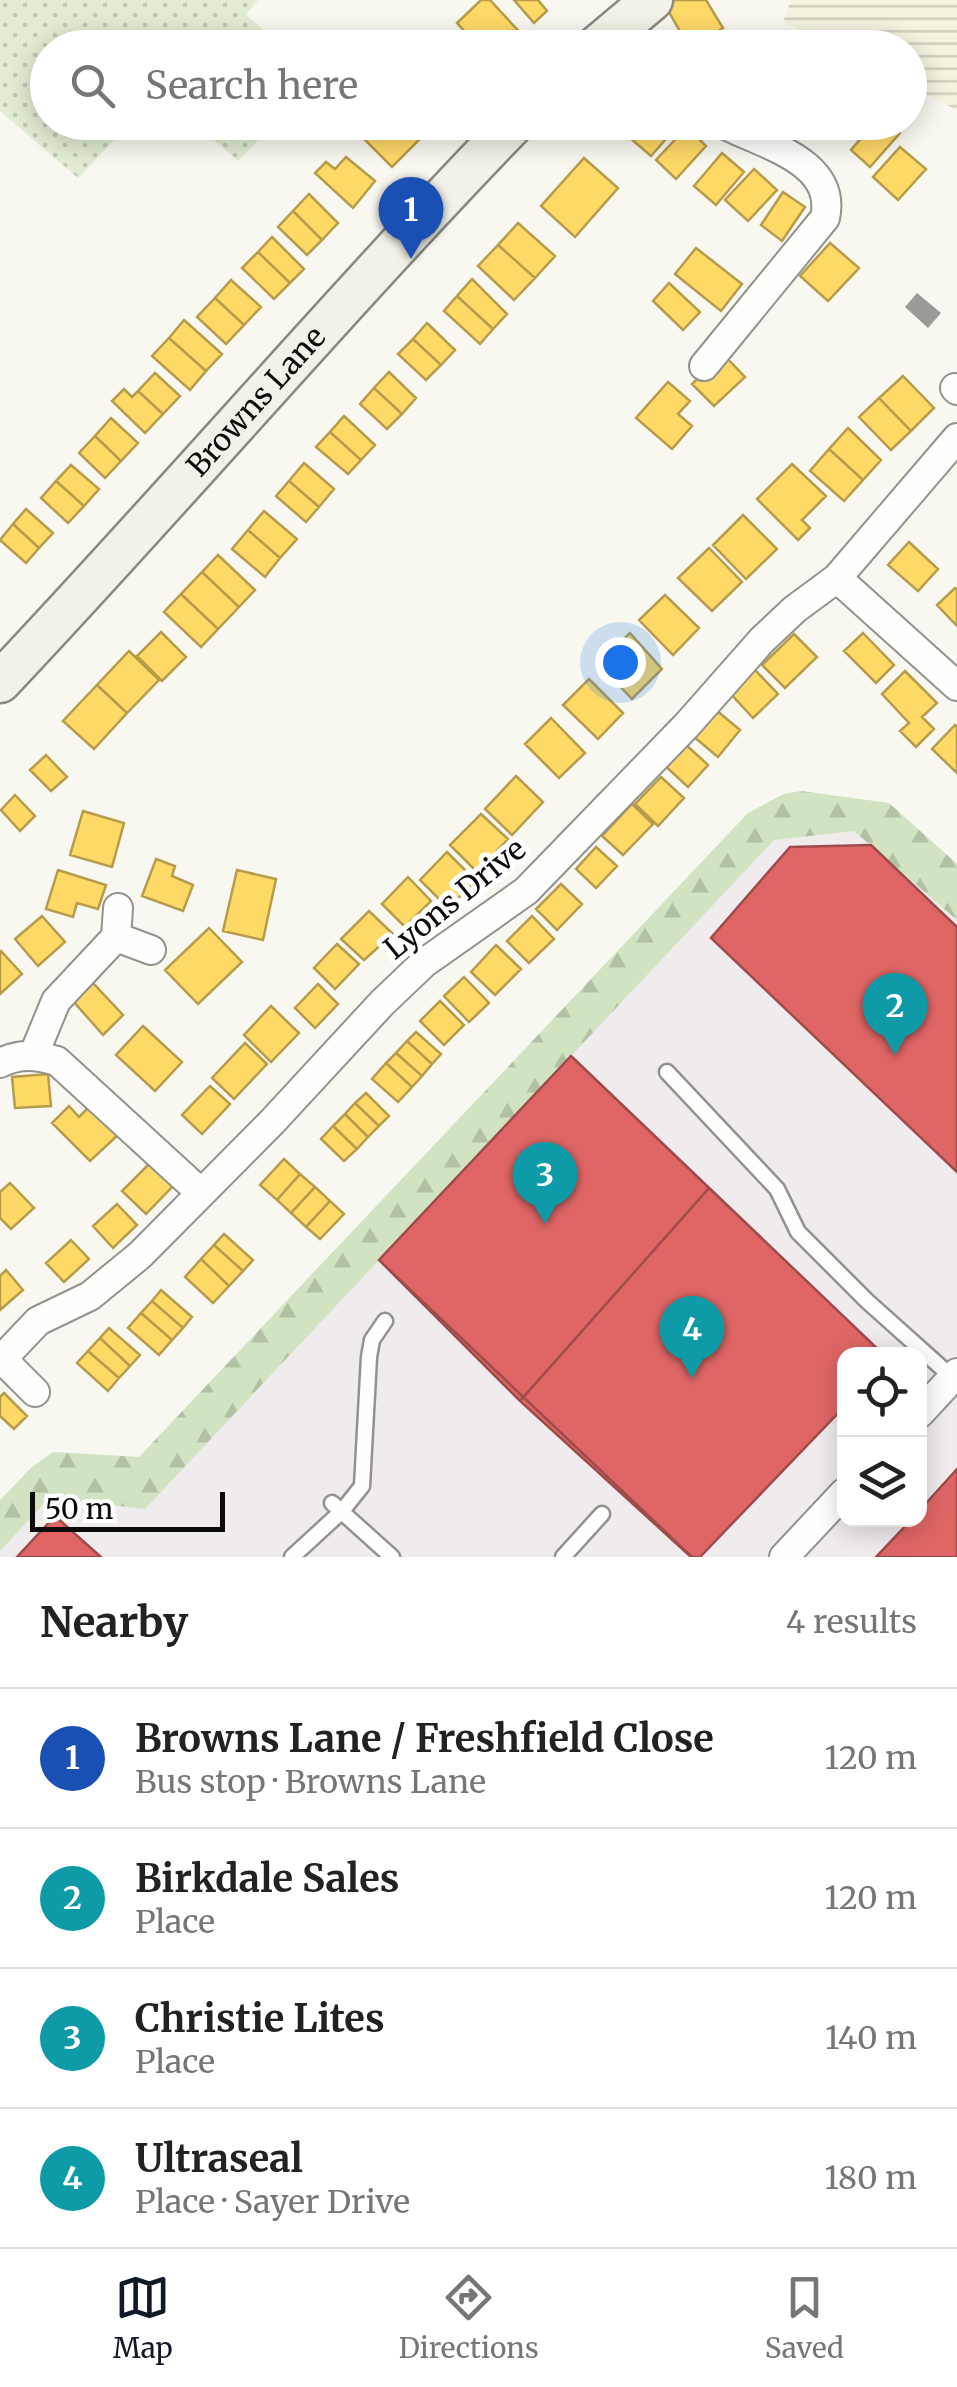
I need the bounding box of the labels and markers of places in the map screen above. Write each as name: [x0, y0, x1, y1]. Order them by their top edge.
pin: 1: [378, 176, 444, 259]
pin: 2: [862, 972, 928, 1055]
pin: 3: [512, 1142, 578, 1224]
pin: 4: [660, 1296, 724, 1378]

